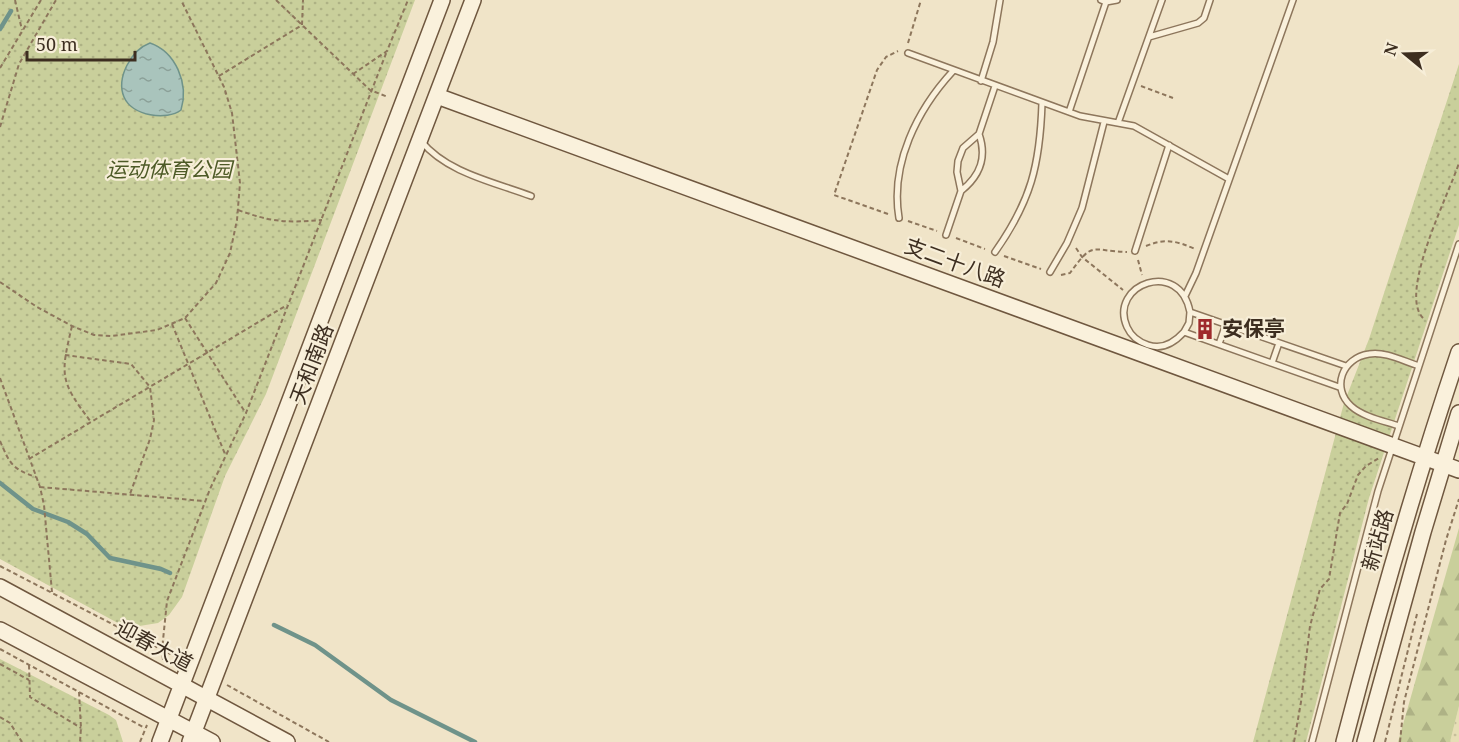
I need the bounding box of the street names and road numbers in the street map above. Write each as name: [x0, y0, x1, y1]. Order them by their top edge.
street label: 支二十八路: [901, 231, 1009, 293]
street label: 天和南路: [283, 319, 339, 408]
street label: 新站路: [1355, 506, 1399, 574]
street label: 迎春大道: [111, 613, 198, 677]

